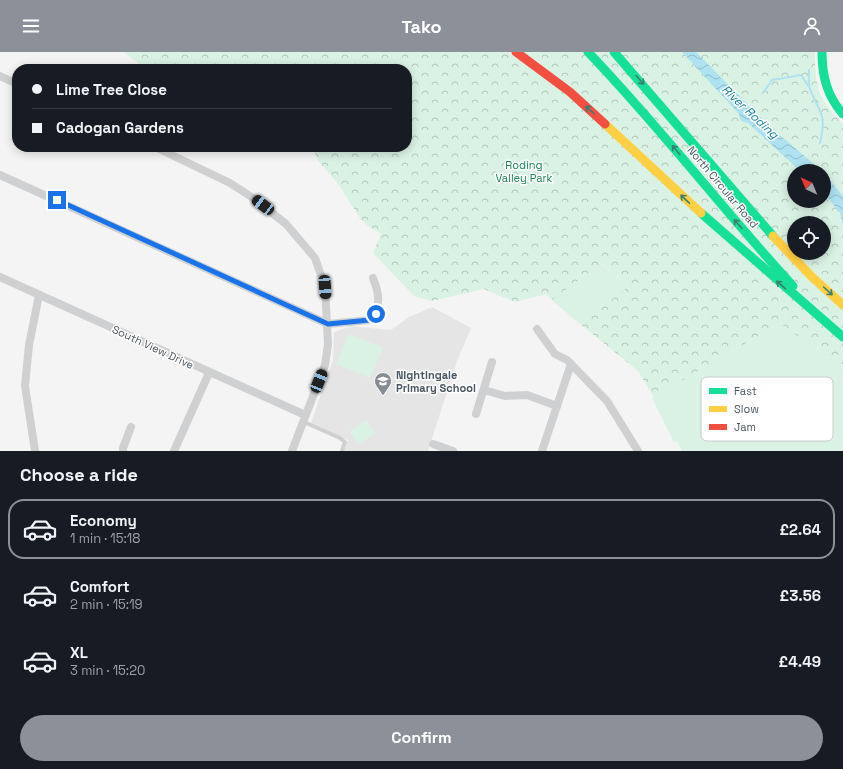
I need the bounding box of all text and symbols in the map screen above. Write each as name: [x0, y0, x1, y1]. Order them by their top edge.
icon: menu: [20, 15, 42, 37]
text: Tako: [401, 15, 442, 38]
icon: person: [801, 15, 823, 37]
one-way arrow: [636, 75, 645, 86]
text: Lime Tree Close: [56, 80, 167, 99]
water label: River Roding: [718, 82, 783, 143]
one-way arrow: [585, 105, 596, 114]
text: Cadogan Gardens: [56, 118, 184, 137]
street label: North Circular Road: [685, 143, 761, 231]
one-way arrow: [671, 145, 680, 155]
park label: Roding Valley Park: [495, 158, 553, 185]
north arrow: [787, 164, 831, 208]
map controls: [787, 164, 831, 260]
route end: [48, 191, 66, 209]
car: [250, 193, 276, 217]
one-way arrow: [680, 194, 690, 203]
button: locate: [787, 216, 831, 260]
one-way arrow: [734, 219, 743, 229]
car: [318, 275, 332, 299]
one-way arrow: [776, 280, 786, 290]
one-way arrow: [823, 287, 833, 296]
route start: [367, 305, 385, 323]
street label: South View Drive: [110, 322, 196, 372]
car: [309, 368, 329, 394]
place label: Nightingale Primary School: [396, 368, 476, 395]
school or university icon: Nightingale Primary School: [373, 371, 393, 396]
legend: [701, 377, 833, 441]
text: Fast: [734, 384, 757, 398]
text: Slow: [734, 402, 759, 416]
text: Jam: [734, 420, 756, 434]
text: Choose a ride: [20, 463, 138, 486]
icon: car: [22, 511, 58, 547]
text: Economy: [70, 511, 137, 530]
text: £2.64: [779, 520, 821, 539]
text: 1 min · 15:18: [70, 530, 140, 547]
icon: car: [22, 577, 58, 613]
text: Comfort: [70, 577, 130, 596]
text: £3.56: [780, 586, 821, 605]
text: 2 min · 15:19: [70, 596, 143, 613]
icon: car: [22, 643, 58, 679]
text: XL: [70, 643, 88, 662]
text: £4.49: [779, 652, 821, 671]
text: 3 min · 15:20: [70, 662, 145, 679]
button: Confirm: [20, 715, 823, 761]

